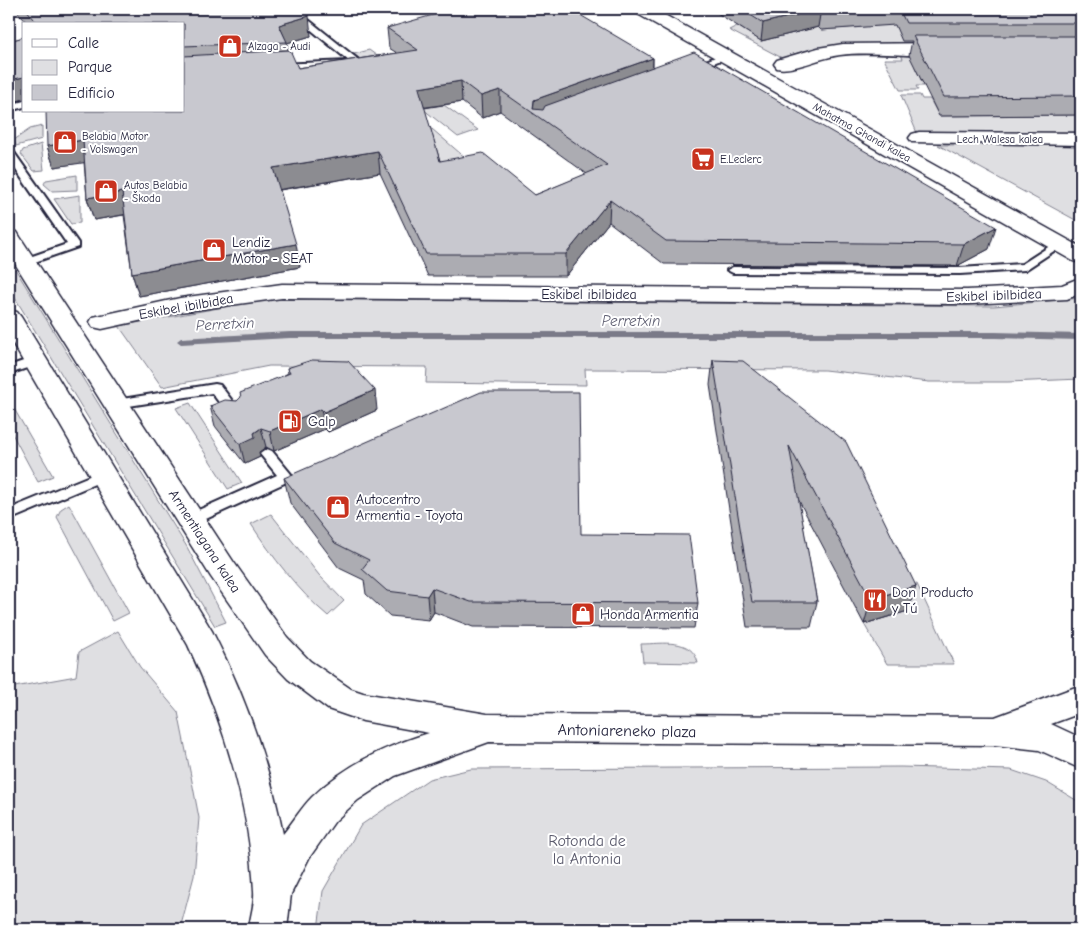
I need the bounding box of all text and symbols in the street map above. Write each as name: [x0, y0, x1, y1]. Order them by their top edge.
legend: [22, 22, 185, 112]
shop icon: Alzaga - Audi: [217, 33, 243, 59]
text: Calle: [68, 34, 100, 52]
place label: Alzaga - Audi: [248, 40, 311, 53]
text: Parque: [68, 58, 113, 76]
text: Edificio: [68, 84, 115, 102]
street label: Mahatma Ghandi kalea: [811, 100, 913, 165]
shop icon: Belabia Motor - Volswagen: [52, 129, 78, 155]
place label: Belabia Motor - Volswagen: [82, 130, 149, 156]
street label: Lech Walesa kalea: [957, 133, 1043, 146]
supermarket icon: E.Leclerc: [690, 146, 716, 172]
place label: E.Leclerc: [720, 153, 762, 166]
shop icon: Autos Belabia - Škoda: [93, 178, 119, 204]
place label: Autos Belabia - Škoda: [124, 179, 187, 205]
place label: Lendiz Motor - SEAT: [232, 234, 314, 267]
shop icon: Lendiz Motor - SEAT: [201, 237, 227, 263]
street label: Eskibel ibilbidea: [946, 285, 1042, 306]
street label: Eskibel ibilbidea: [541, 286, 637, 303]
street label: Eskibel ibilbidea: [137, 290, 235, 323]
water label: Perretxin: [602, 312, 660, 330]
water label: Perretxin: [195, 313, 255, 335]
fuel station icon: Galp: [277, 408, 303, 434]
place label: Galp: [308, 413, 336, 430]
street label: Armentiagana kalea: [165, 486, 244, 596]
place label: Autocentro Armentia - Toyota: [356, 491, 463, 524]
shop icon: Autocentro Armentia - Toyota: [325, 494, 351, 520]
place label: Don Producto y Tú: [891, 584, 974, 617]
restaurant icon: Don Producto y Tú: [862, 587, 888, 613]
shop icon: Honda Armentia: [570, 601, 596, 627]
place label: Honda Armentia: [600, 606, 699, 623]
street label: Antoniareneko plaza: [557, 721, 696, 741]
park label: Rotonda de la Antonia: [548, 832, 626, 868]

